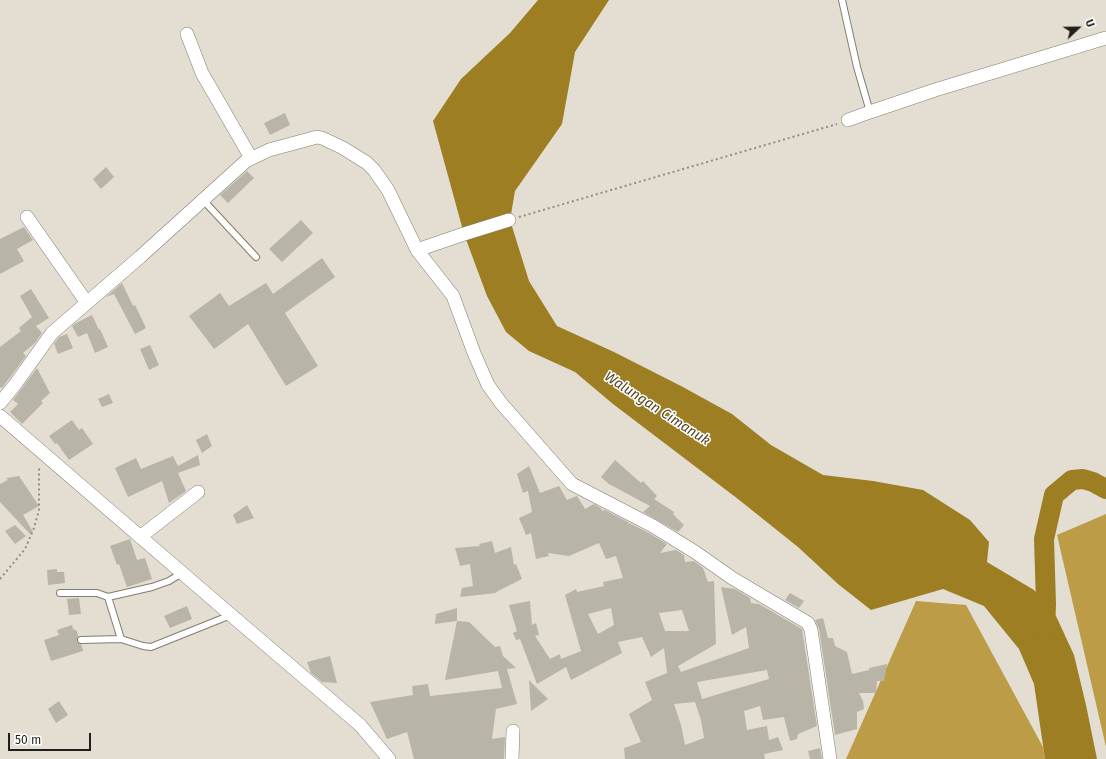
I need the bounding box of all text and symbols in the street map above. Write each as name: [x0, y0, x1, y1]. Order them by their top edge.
north arrow: [1058, 8, 1098, 48]
text: U: [1082, 18, 1097, 29]
water label: Walungan Cimanuk: [601, 369, 713, 449]
scale bar: [10, 725, 93, 751]
text: 50 m: [15, 733, 41, 747]

